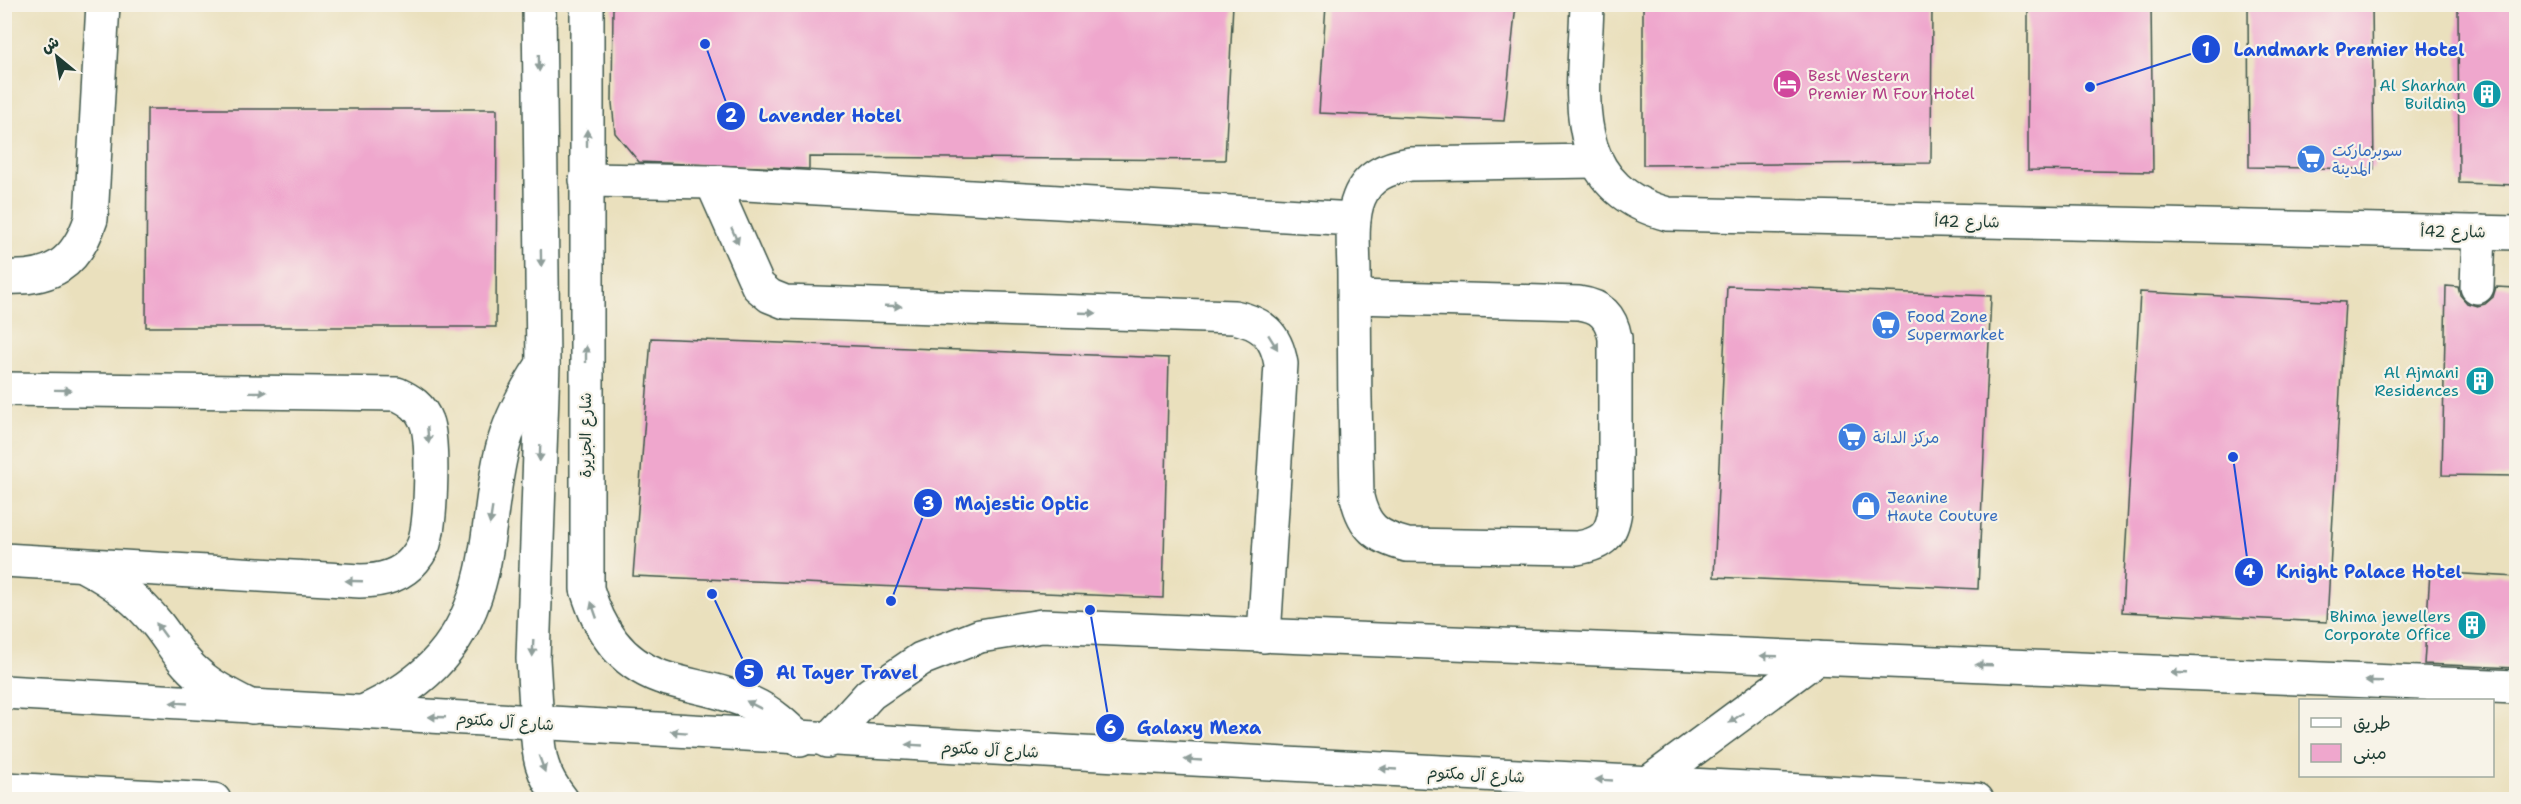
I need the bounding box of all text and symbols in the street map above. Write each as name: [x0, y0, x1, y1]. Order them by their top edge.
north arrow: [27, 27, 87, 87]
text: ش: [37, 31, 63, 58]
callout: Landmark Premier Hotel: [2191, 31, 2476, 67]
text: 1: [2202, 38, 2210, 62]
text: Landmark Premier Hotel: [2233, 38, 2465, 62]
one-way arrow: [534, 53, 544, 72]
place label: Best Western Premier M Four Hotel: [1808, 65, 1975, 104]
hotel icon: Best Western Premier M Four Hotel: [1771, 68, 1803, 100]
place label: Al Sharhan Building: [2379, 75, 2466, 114]
building icon: Al Sharhan Building: [2471, 78, 2503, 110]
callout: Lavender Hotel: [716, 98, 913, 134]
text: 2: [725, 104, 738, 128]
text: Lavender Hotel: [759, 104, 901, 128]
one-way arrow: [582, 128, 591, 147]
place label: سوبرماركت المدينة: [2332, 140, 2402, 179]
supermarket icon: سوبرماركت المدينة: [2295, 143, 2327, 175]
street label: شارع 42أ: [1934, 210, 2000, 234]
street label: شارع 42أ: [2420, 220, 2486, 244]
one-way arrow: [730, 227, 740, 245]
one-way arrow: [537, 248, 546, 267]
one-way arrow: [883, 302, 902, 311]
place label: Food Zone Supermarket: [1907, 306, 2004, 345]
one-way arrow: [1078, 308, 1097, 317]
supermarket icon: Food Zone Supermarket: [1870, 309, 1902, 341]
one-way arrow: [1268, 334, 1279, 350]
one-way arrow: [581, 344, 591, 363]
place label: Al Ajmani Residences: [2374, 362, 2459, 401]
building icon: Al Ajmani Residences: [2464, 365, 2496, 397]
one-way arrow: [53, 385, 72, 395]
one-way arrow: [248, 387, 267, 396]
street label: شارع الجزيرة: [575, 392, 597, 478]
supermarket icon: مركز الدانة: [1836, 421, 1868, 453]
one-way arrow: [423, 426, 433, 445]
place label: مركز الدانة: [1873, 427, 1939, 448]
one-way arrow: [535, 443, 544, 462]
callout: Majestic Optic: [913, 485, 1101, 521]
place label: Jeanine Haute Couture: [1887, 487, 1998, 526]
shop icon: Jeanine Haute Couture: [1850, 490, 1882, 522]
text: 3: [922, 492, 934, 516]
text: Majestic Optic: [955, 492, 1089, 516]
one-way arrow: [486, 507, 495, 526]
callout: Knight Palace Hotel: [2234, 554, 2474, 590]
text: 4: [2243, 560, 2256, 584]
text: Knight Palace Hotel: [2276, 560, 2462, 584]
one-way arrow: [344, 576, 363, 585]
one-way arrow: [588, 601, 598, 619]
place label: Bhima jewellers Corporate Office: [2324, 606, 2451, 645]
building icon: Bhima jewellers Corporate Office: [2456, 609, 2488, 641]
one-way arrow: [155, 622, 167, 638]
one-way arrow: [528, 638, 538, 657]
one-way arrow: [1759, 651, 1778, 661]
callout: Al Tayer Travel: [734, 655, 930, 691]
one-way arrow: [1975, 660, 1994, 670]
text: 5: [743, 661, 755, 685]
text: Al Tayer Travel: [776, 661, 918, 685]
one-way arrow: [2170, 669, 2189, 678]
one-way arrow: [2365, 677, 2384, 686]
one-way arrow: [170, 698, 189, 708]
legend: [2299, 699, 2494, 777]
one-way arrow: [745, 700, 762, 710]
street label: شارع آل مكتوم: [455, 708, 555, 737]
callout: Galaxy Mexa: [1095, 710, 1274, 746]
one-way arrow: [1729, 711, 1744, 723]
text: طريق: [2353, 711, 2391, 735]
one-way arrow: [427, 712, 446, 721]
text: 6: [1104, 716, 1116, 740]
text: Galaxy Mexa: [1137, 716, 1262, 740]
one-way arrow: [670, 727, 689, 737]
street label: شارع آل مكتوم: [940, 736, 1040, 765]
one-way arrow: [905, 741, 924, 750]
text: مبنى: [2353, 741, 2387, 765]
one-way arrow: [537, 755, 547, 773]
one-way arrow: [1184, 755, 1203, 764]
street label: شارع آل مكتوم: [1426, 761, 1526, 790]
one-way arrow: [1378, 765, 1397, 774]
one-way arrow: [1594, 776, 1613, 785]

